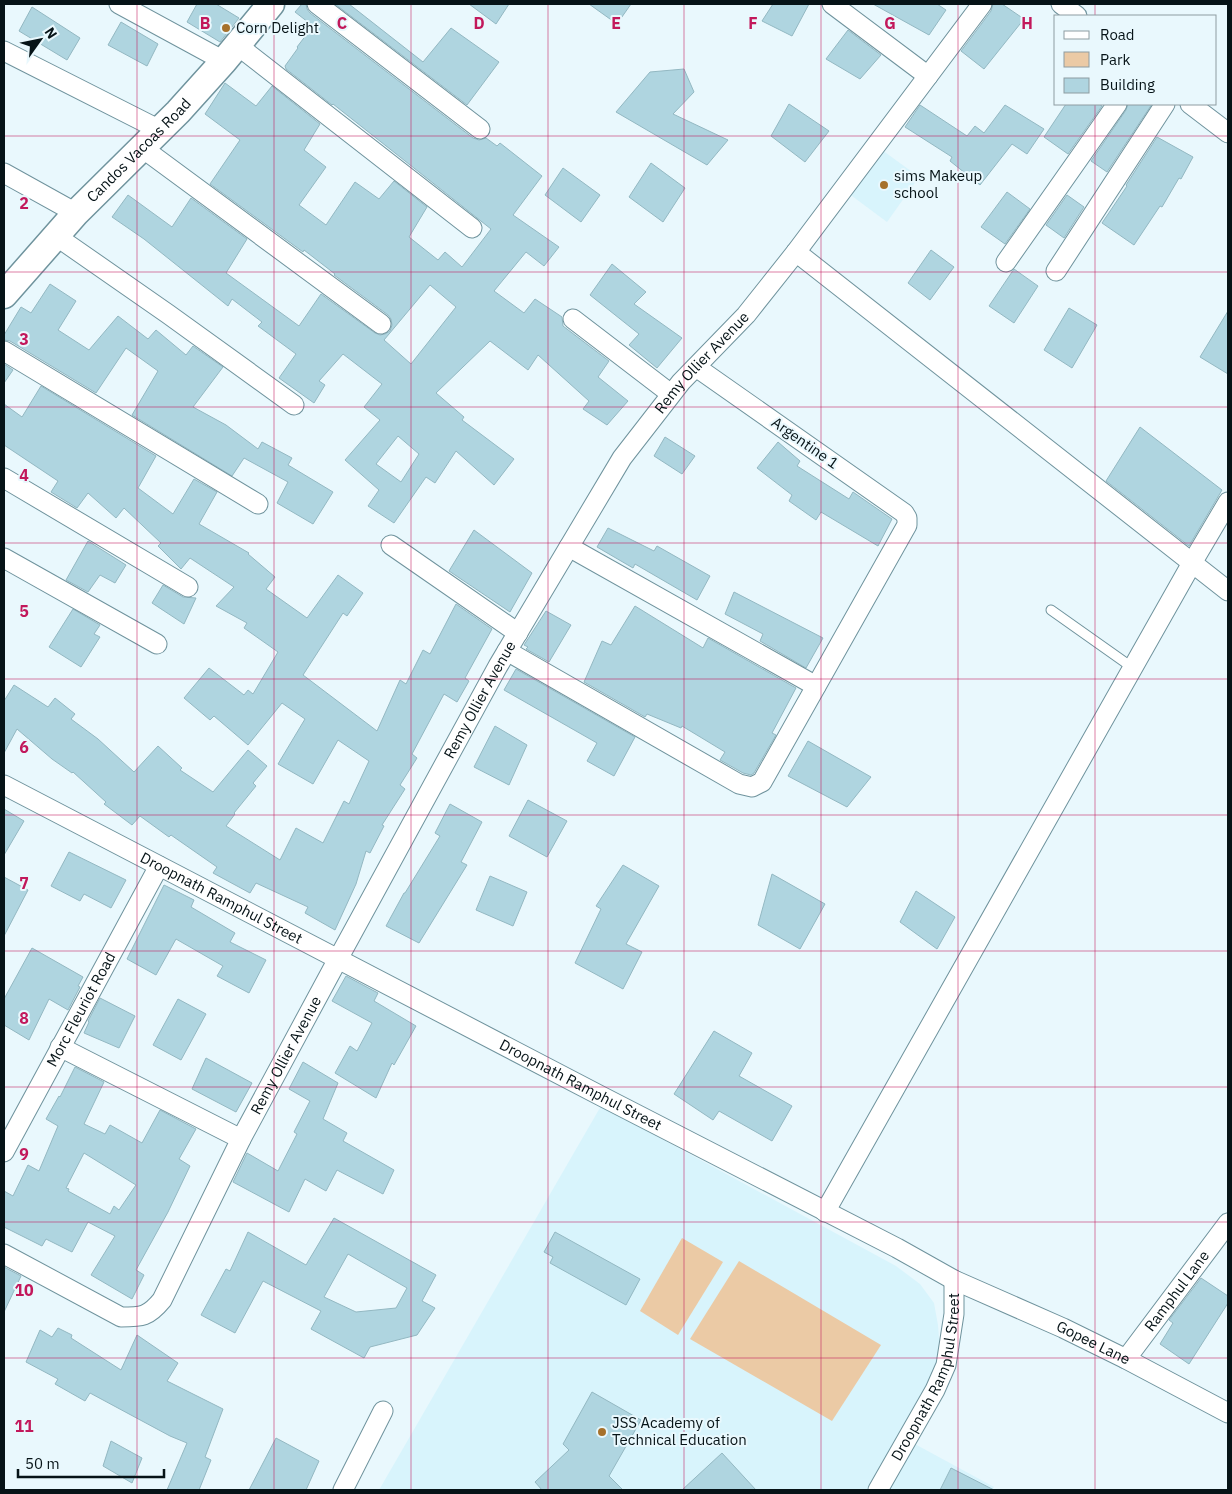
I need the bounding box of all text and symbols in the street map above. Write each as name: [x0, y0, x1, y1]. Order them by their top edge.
text: B: [200, 13, 211, 33]
text: C: [337, 13, 347, 33]
text: D: [473, 13, 485, 33]
text: E: [611, 13, 621, 33]
text: F: [748, 13, 758, 33]
text: G: [884, 13, 896, 33]
text: H: [1021, 13, 1033, 33]
north arrow: [15, 15, 65, 65]
legend: [1054, 15, 1217, 105]
place label: Corn Delight: [236, 18, 319, 37]
marker: Corn Delight: [220, 22, 232, 34]
text: N: [41, 24, 61, 42]
text: Road: [1100, 25, 1135, 44]
text: Park: [1100, 50, 1130, 69]
text: Building: [1100, 75, 1155, 94]
street label: Candos Vacoas Road: [82, 94, 195, 206]
place label: sims Makeup school: [894, 166, 982, 202]
marker: sims Makeup school: [878, 179, 890, 191]
text: 2: [19, 193, 29, 213]
street label: Remy Ollier Avenue: [650, 308, 753, 417]
text: 3: [19, 329, 29, 349]
street label: Argentine 1: [768, 413, 843, 473]
text: 4: [19, 465, 29, 485]
text: 5: [19, 601, 29, 621]
street label: Remy Ollier Avenue: [439, 637, 520, 762]
text: 6: [19, 737, 29, 757]
street label: Droopnath Ramphul Street: [137, 848, 306, 948]
text: 7: [19, 873, 29, 893]
street label: Morc Fleuriot Road: [42, 949, 119, 1070]
street label: Remy Ollier Avenue: [246, 993, 325, 1118]
text: 8: [19, 1008, 29, 1028]
street label: Droopnath Ramphul Street: [496, 1035, 665, 1135]
text: 9: [19, 1144, 29, 1164]
street label: Ramphul Lane: [1140, 1246, 1213, 1335]
text: 10: [14, 1280, 34, 1300]
street label: Droopnath Ramphul Street: [887, 1293, 963, 1464]
street label: Gopee Lane: [1054, 1316, 1133, 1369]
place label: JSS Academy of Technical Education: [612, 1413, 747, 1449]
text: 11: [14, 1416, 34, 1436]
marker: JSS Academy of Technical Education: [596, 1426, 608, 1438]
scale bar: [18, 1446, 164, 1478]
text: 50 m: [25, 1454, 60, 1473]

